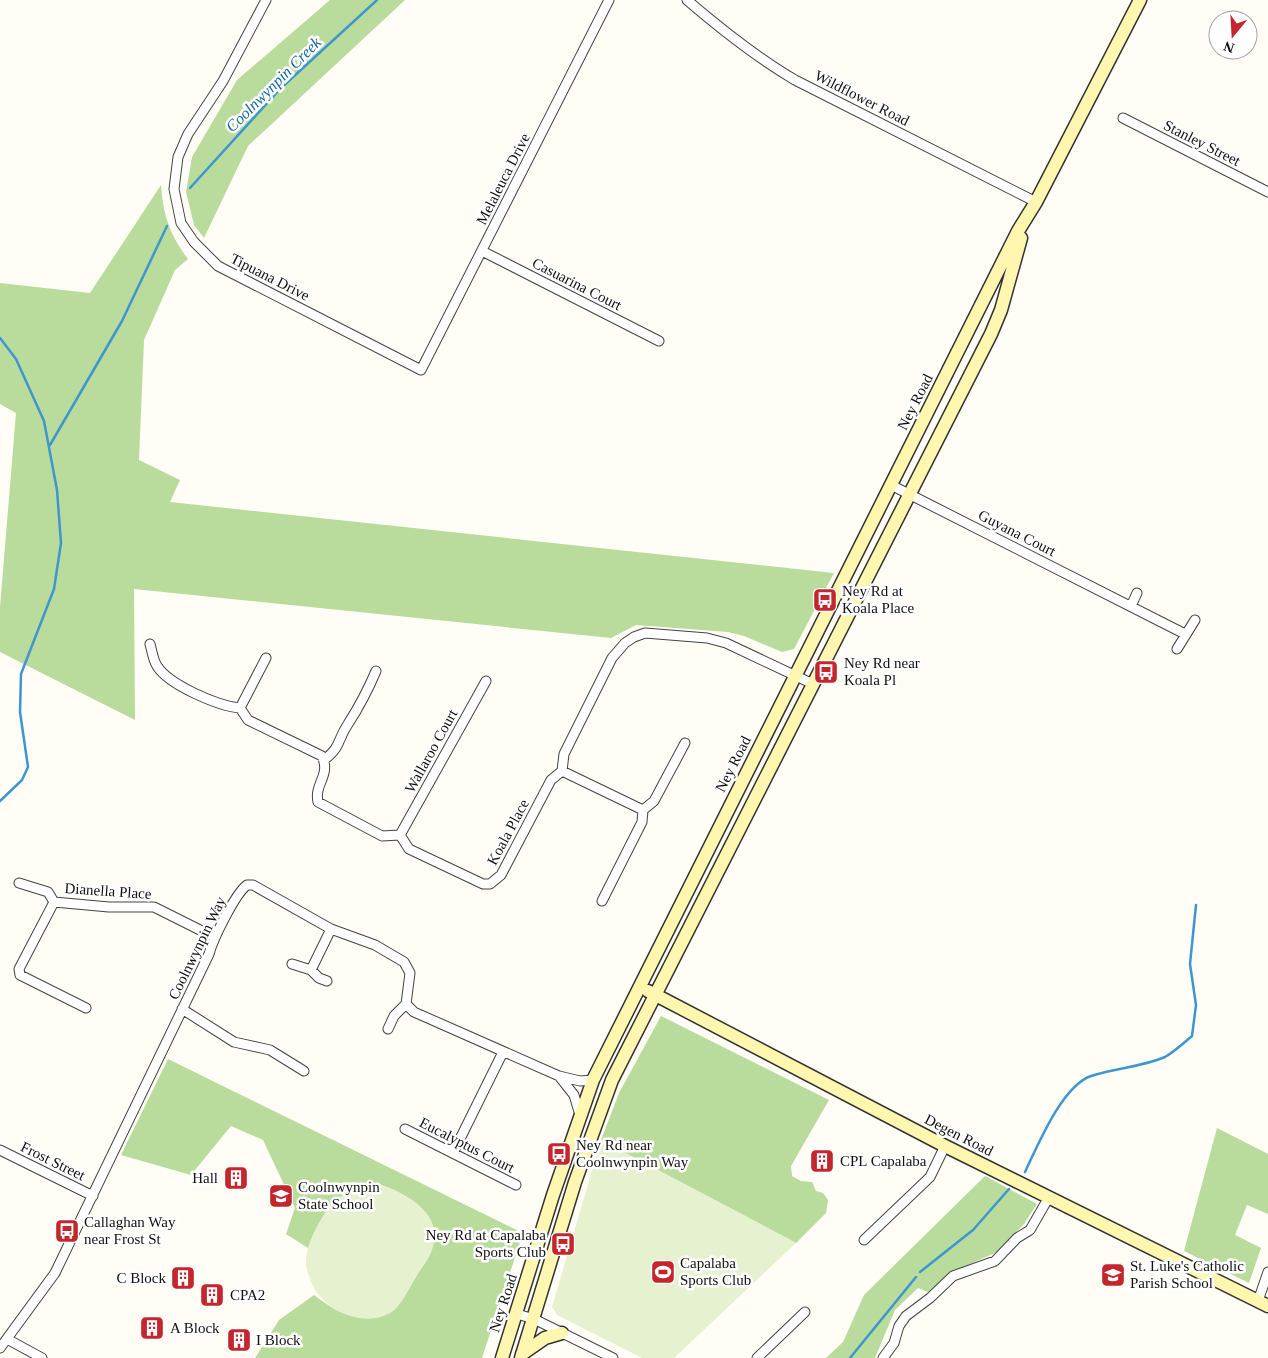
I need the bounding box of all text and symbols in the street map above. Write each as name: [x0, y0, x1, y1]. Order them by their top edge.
north arrow: [1208, 10, 1258, 60]
water label: Coolnwynpin Creek: [222, 33, 326, 136]
text: N: [1222, 38, 1236, 56]
street label: Wildflower Road: [812, 67, 912, 129]
street label: Stanley Street: [1161, 117, 1244, 170]
street label: Melaleuca Drive: [473, 130, 533, 227]
street label: Tipuana Drive: [228, 250, 312, 304]
street label: Casuarina Court: [530, 255, 625, 314]
street label: Ney Road: [894, 371, 936, 433]
street label: Guyana Court: [976, 507, 1059, 560]
place label: Ney Rd at Koala Place: [842, 583, 914, 616]
bus stop icon: Ney Rd at Koala Place: [812, 587, 838, 613]
place label: Ney Rd near Koala Pl: [844, 655, 920, 688]
bus stop icon: Ney Rd near Koala Pl: [813, 659, 839, 685]
street label: Wallaroo Court: [402, 706, 461, 795]
street label: Ney Road: [712, 733, 754, 795]
street label: Koala Place: [484, 796, 532, 868]
street label: Dianella Place: [64, 880, 152, 902]
street label: Coolnwynpin Way: [165, 894, 229, 1002]
street label: Degen Road: [922, 1111, 996, 1159]
street label: Eucalyptus Court: [417, 1114, 518, 1176]
place label: Ney Rd near Coolnwynpin Way: [576, 1137, 689, 1170]
street label: Frost Street: [18, 1139, 89, 1184]
bus stop icon: Ney Rd near Coolnwynpin Way: [546, 1141, 572, 1167]
building icon: CPL Capalaba: [809, 1148, 835, 1174]
place label: CPL Capalaba: [840, 1153, 927, 1169]
building icon: Hall: [223, 1165, 249, 1191]
place label: Hall: [192, 1170, 218, 1186]
place label: Coolnwynpin State School: [298, 1179, 380, 1212]
school or university icon: Coolnwynpin State School: [268, 1183, 294, 1209]
place label: Callaghan Way near Frost St: [84, 1214, 176, 1247]
bus stop icon: Callaghan Way near Frost St: [54, 1218, 80, 1244]
place label: Ney Rd at Capalaba Sports Club: [426, 1227, 546, 1260]
bus stop icon: Ney Rd at Capalaba Sports Club: [550, 1231, 576, 1257]
place label: Capalaba Sports Club: [680, 1255, 751, 1288]
place label: St. Luke's Catholic Parish School: [1130, 1258, 1244, 1291]
sports icon: Capalaba Sports Club: [650, 1259, 676, 1285]
school or university icon: St. Luke's Catholic Parish School: [1100, 1262, 1126, 1288]
building icon: C Block: [170, 1265, 196, 1291]
place label: C Block: [116, 1270, 166, 1286]
street label: Ney Road: [486, 1271, 520, 1334]
building icon: CPA2: [199, 1282, 225, 1308]
place label: CPA2: [230, 1287, 265, 1303]
building icon: A Block: [139, 1315, 165, 1341]
place label: A Block: [170, 1320, 220, 1336]
building icon: I Block: [226, 1327, 252, 1353]
place label: I Block: [256, 1332, 301, 1348]

